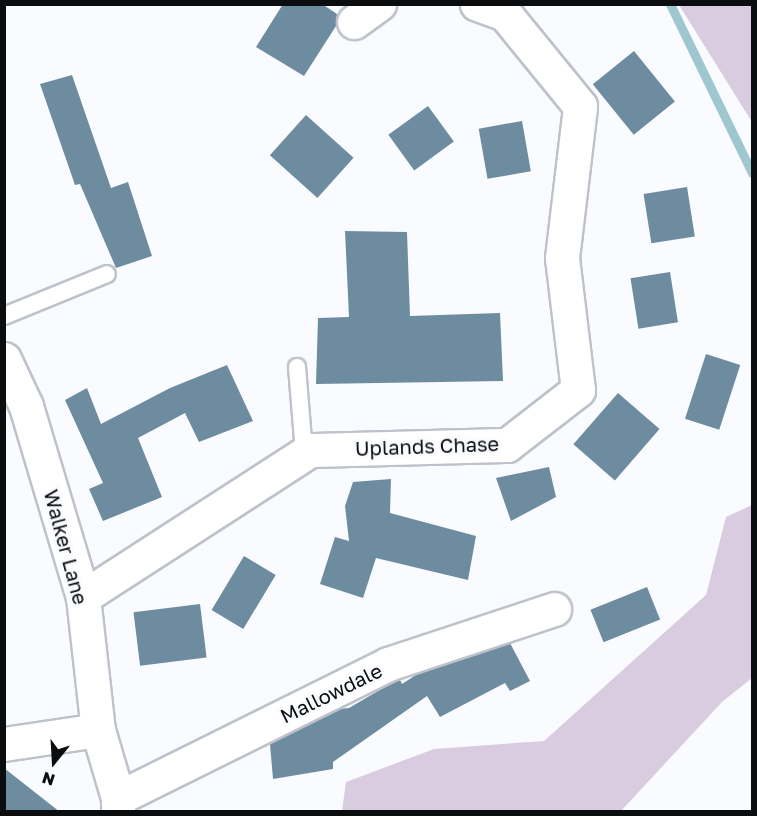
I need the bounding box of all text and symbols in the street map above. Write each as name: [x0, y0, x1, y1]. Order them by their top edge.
street label: Uplands Chase: [355, 431, 499, 461]
street label: Walker Lane: [39, 487, 93, 607]
street label: Mallowdale: [276, 658, 386, 728]
north arrow: [24, 732, 84, 792]
text: N: [40, 768, 57, 791]

